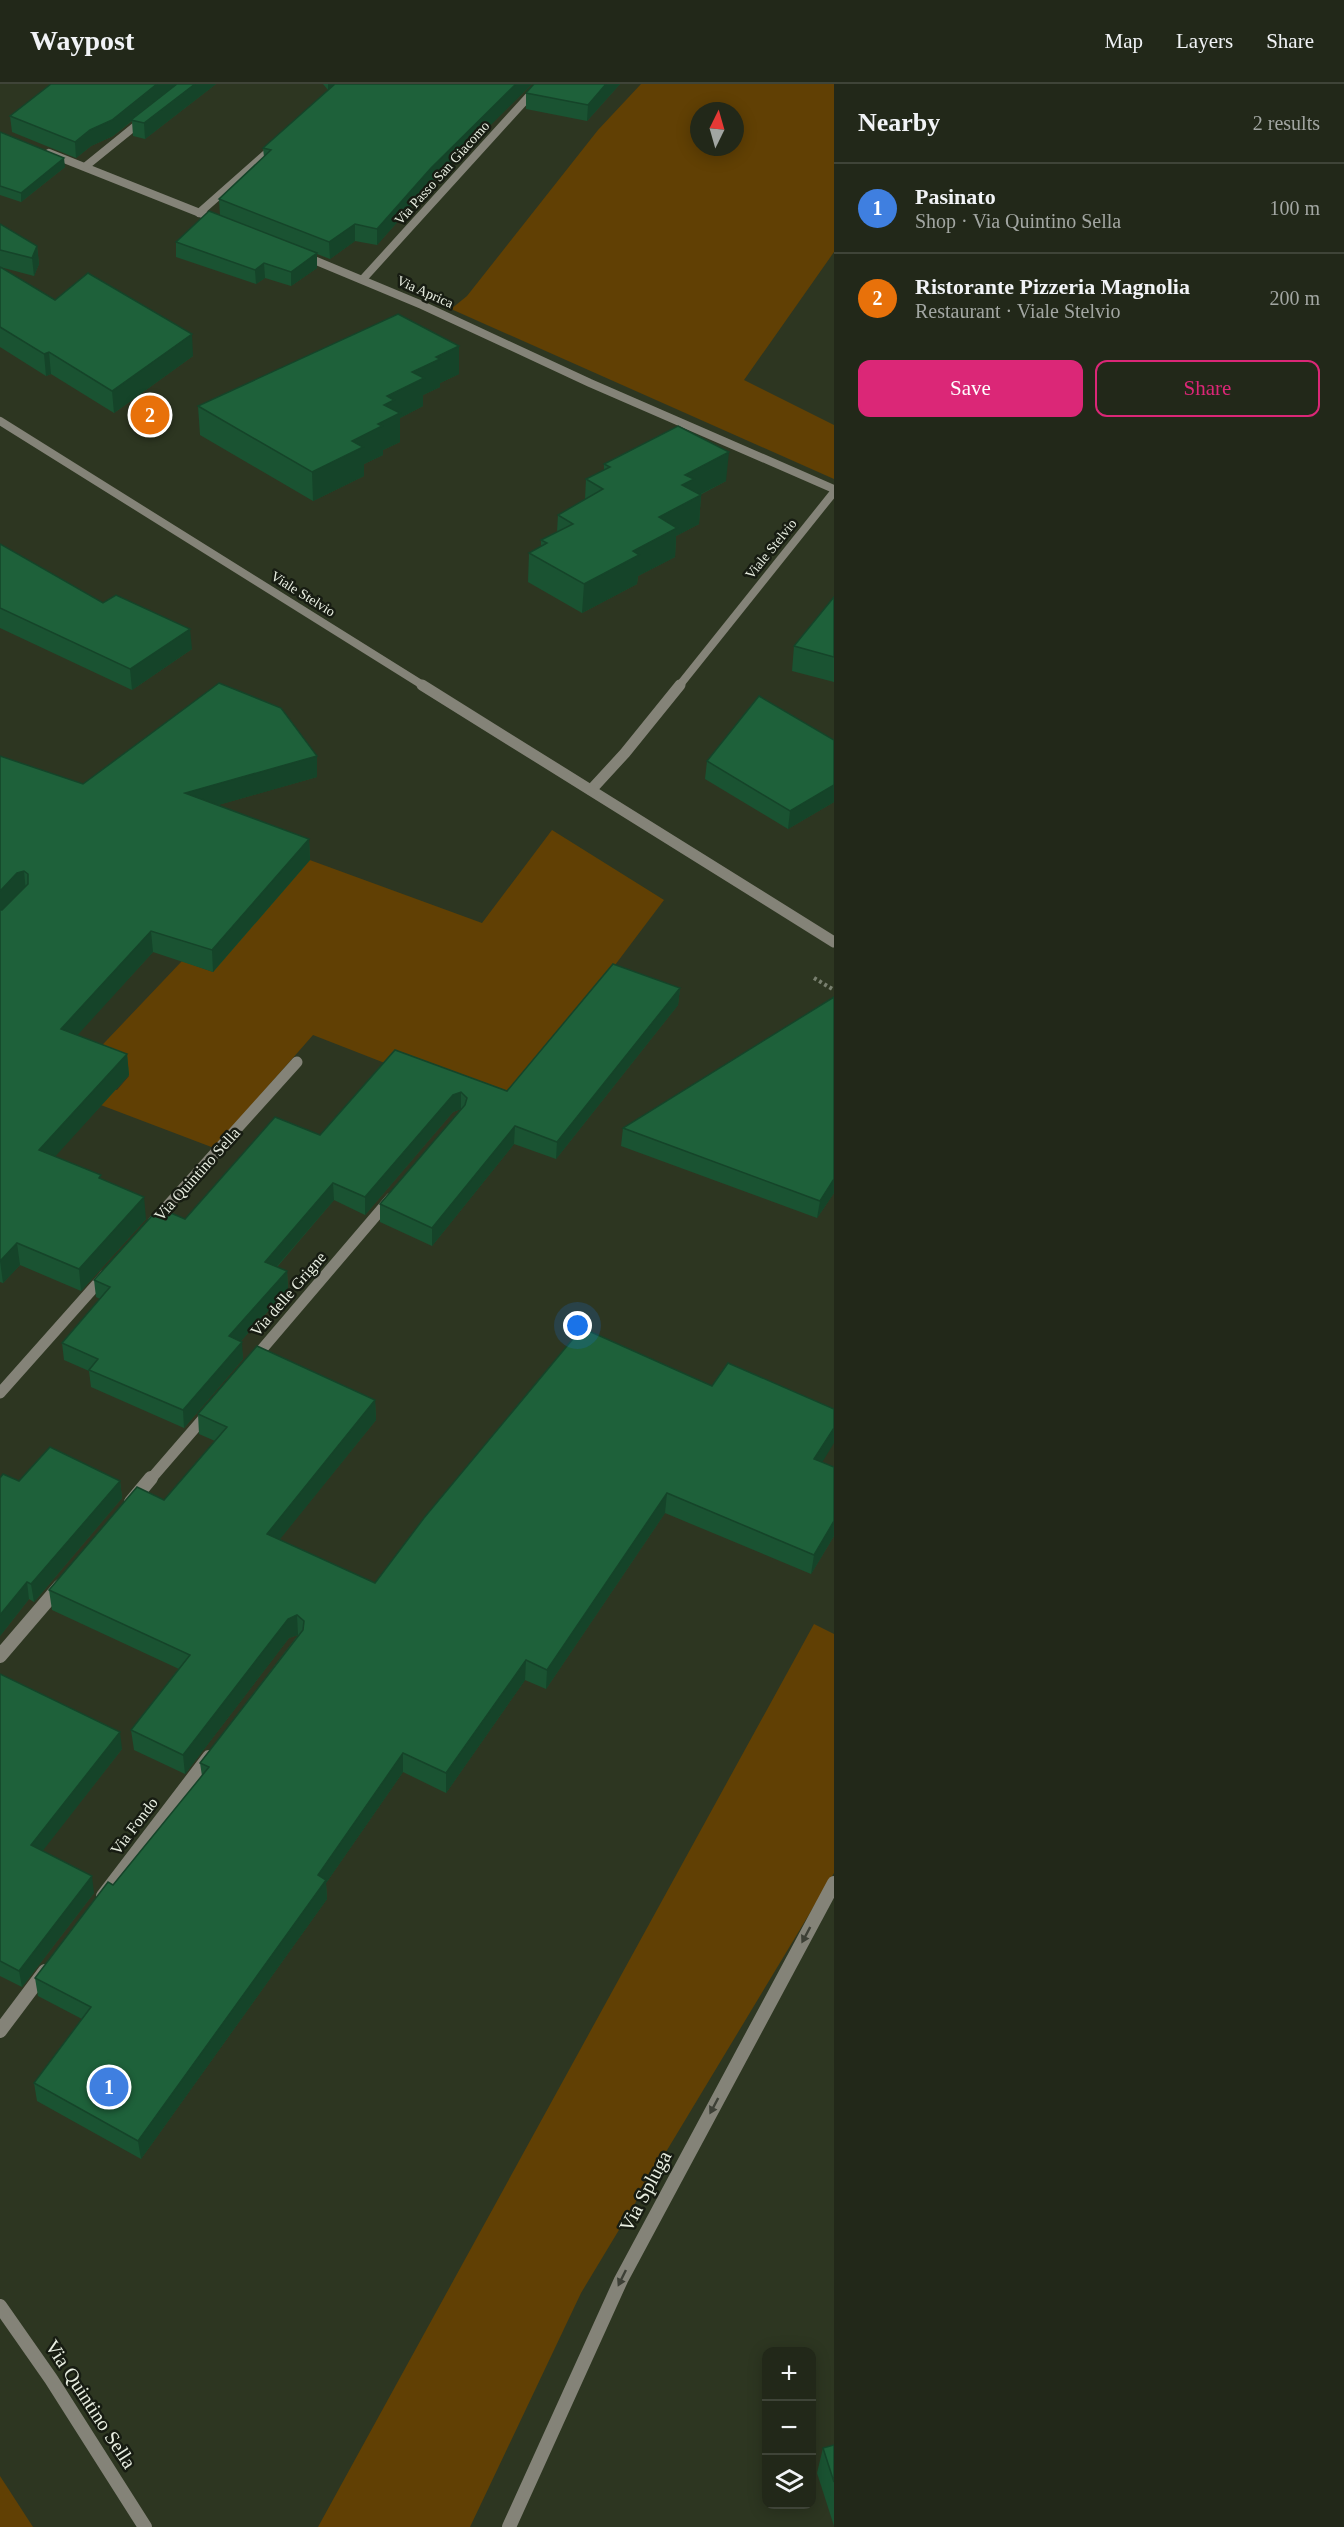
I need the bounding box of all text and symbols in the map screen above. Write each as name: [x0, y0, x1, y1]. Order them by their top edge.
text: Waypost: [30, 25, 134, 56]
text: Map: [1105, 29, 1143, 53]
text: Layers: [1176, 29, 1233, 53]
text: Share: [1266, 29, 1314, 53]
north arrow: [690, 102, 744, 156]
text: Nearby: [858, 108, 940, 137]
text: 2 results: [1253, 112, 1320, 134]
street label: Via Passo San Giacomo: [392, 118, 492, 228]
text: Pasinato: [915, 184, 996, 209]
text: 1: [873, 197, 883, 219]
text: 100 m: [1269, 197, 1320, 219]
text: Shop · Via Quintino Sella: [915, 210, 1121, 232]
street label: Via Aprica: [394, 273, 456, 311]
text: Ristorante Pizzeria Magnolia: [915, 274, 1190, 299]
text: 2: [873, 287, 883, 309]
text: 200 m: [1269, 287, 1320, 309]
text: Restaurant · Viale Stelvio: [915, 300, 1121, 322]
button: Save: [858, 360, 1083, 417]
button: Share: [1095, 360, 1320, 417]
pin: 2: [130, 392, 170, 438]
street label: Viale Stelvio: [742, 516, 800, 582]
street label: Viale Stelvio: [268, 568, 338, 620]
street label: Via Quintino Sella: [151, 1124, 243, 1224]
street label: Via delle Grigne: [247, 1249, 330, 1340]
your location: [563, 1311, 592, 1340]
street label: Via Fondo: [107, 1794, 161, 1858]
one-way arrow: [801, 1926, 811, 1943]
pin: 1: [90, 2064, 128, 2110]
one-way arrow: [709, 2098, 719, 2115]
street label: Via Spluga: [615, 2147, 676, 2236]
one-way arrow: [617, 2270, 627, 2287]
street label: Via Quintino Sella: [41, 2336, 141, 2472]
map controls: [762, 2347, 816, 2509]
button: +: [762, 2347, 816, 2401]
button: −: [762, 2401, 816, 2455]
button: layers: [762, 2455, 816, 2509]

